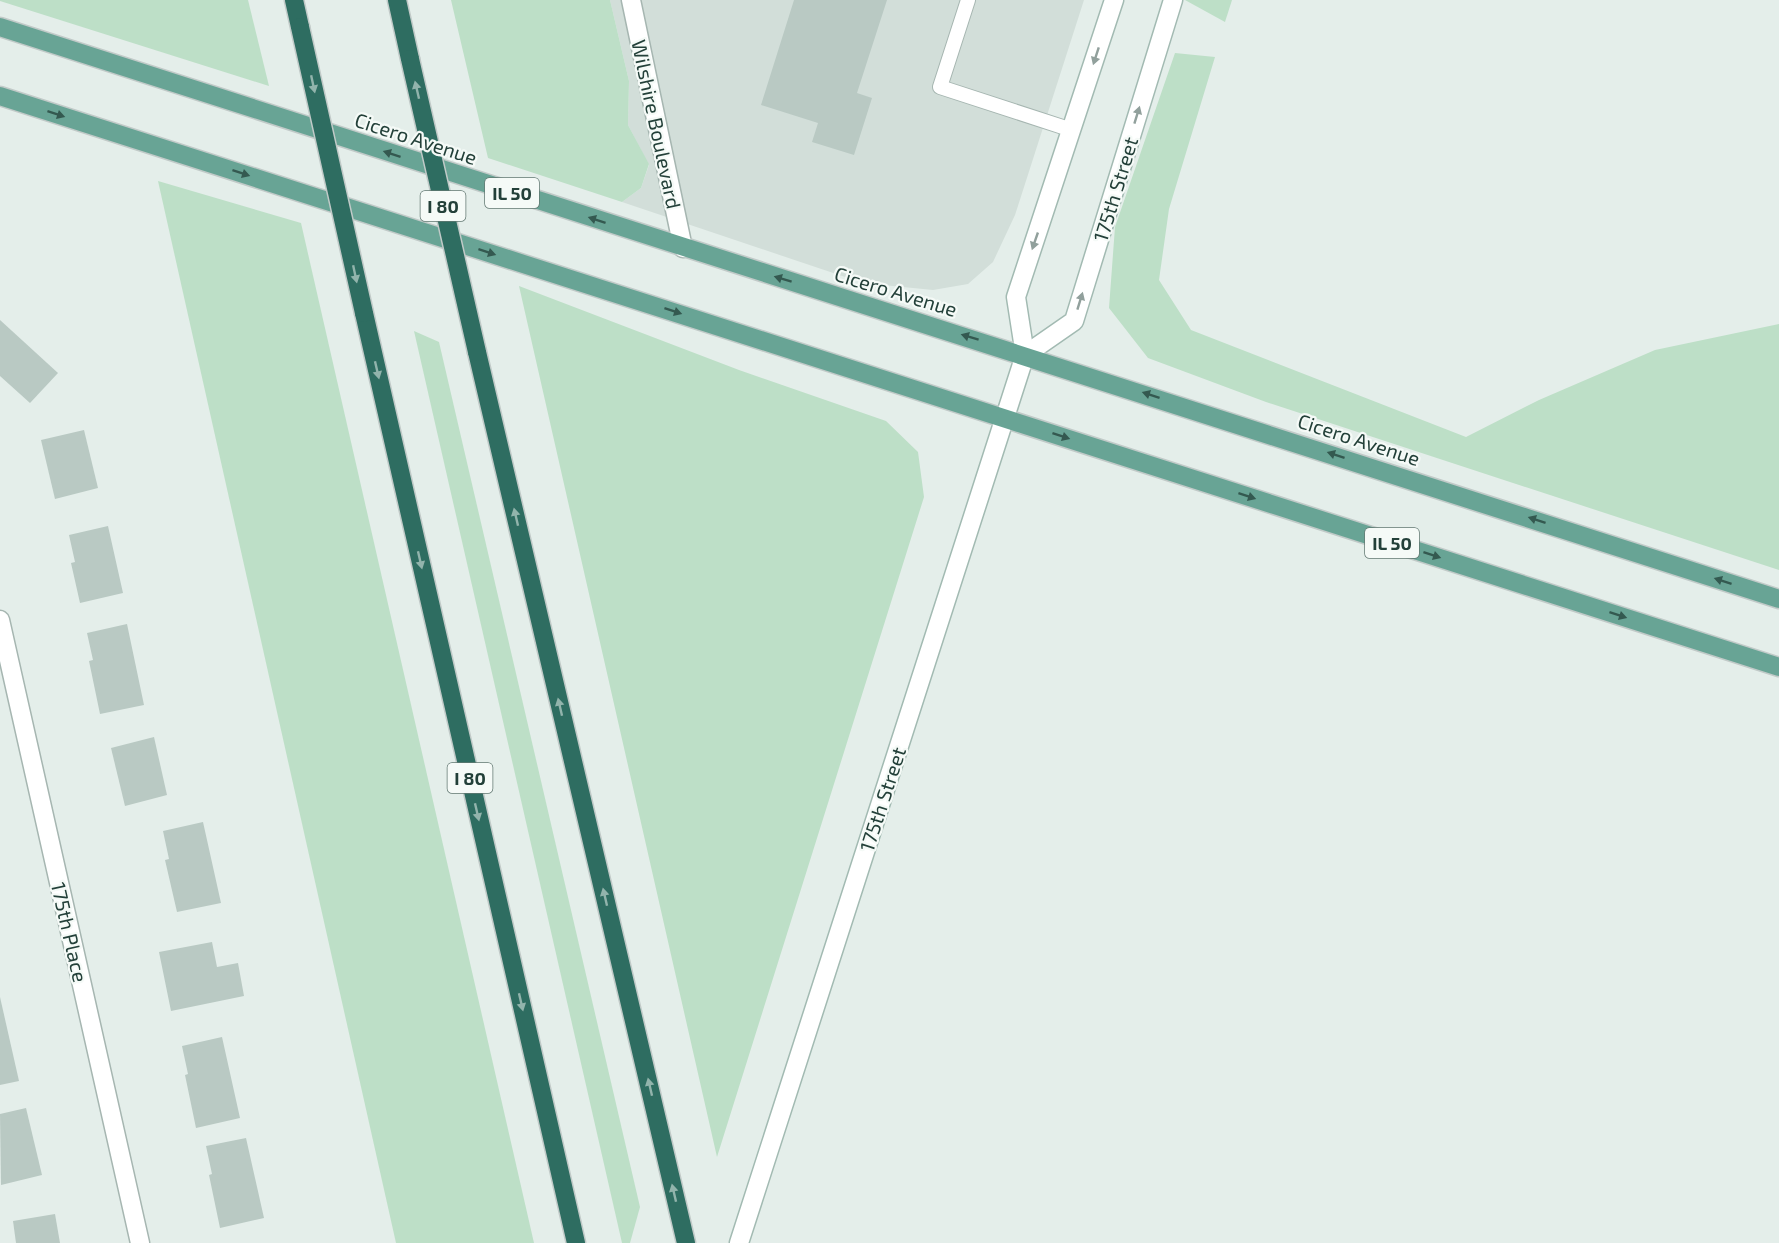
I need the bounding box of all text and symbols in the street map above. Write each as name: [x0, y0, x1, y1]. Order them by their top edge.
street label: Wilshire Boulevard: [627, 37, 687, 211]
one-way arrow: [1091, 47, 1101, 65]
one-way arrow: [309, 75, 318, 94]
one-way arrow: [412, 81, 421, 100]
one-way arrow: [1133, 106, 1142, 124]
street label: Cicero Avenue: [352, 107, 480, 169]
one-way arrow: [47, 110, 65, 119]
street label: 175th Street: [1088, 133, 1142, 244]
one-way arrow: [383, 148, 401, 158]
one-way arrow: [232, 169, 250, 179]
road number: IL 50: [485, 178, 539, 208]
road number: I 80: [420, 191, 466, 221]
one-way arrow: [588, 215, 606, 224]
one-way arrow: [1029, 232, 1039, 250]
one-way arrow: [478, 248, 496, 257]
street label: Cicero Avenue: [832, 261, 960, 321]
one-way arrow: [351, 265, 360, 284]
one-way arrow: [774, 274, 792, 283]
one-way arrow: [1076, 292, 1085, 310]
one-way arrow: [664, 307, 682, 317]
one-way arrow: [960, 332, 978, 341]
one-way arrow: [372, 361, 382, 380]
one-way arrow: [1142, 390, 1160, 399]
street label: Cicero Avenue: [1295, 408, 1423, 470]
one-way arrow: [1052, 432, 1070, 441]
one-way arrow: [1327, 450, 1345, 459]
one-way arrow: [1238, 491, 1256, 501]
one-way arrow: [510, 508, 520, 526]
one-way arrow: [1528, 515, 1546, 525]
road number: IL 50: [1365, 528, 1419, 558]
one-way arrow: [416, 551, 425, 570]
one-way arrow: [1423, 551, 1441, 561]
one-way arrow: [1714, 576, 1732, 585]
one-way arrow: [1609, 611, 1627, 621]
one-way arrow: [555, 698, 565, 716]
street label: 175th Street: [854, 743, 910, 854]
road number: I 80: [448, 763, 492, 793]
one-way arrow: [473, 803, 483, 821]
street label: 175th Place: [47, 880, 93, 984]
one-way arrow: [600, 887, 609, 906]
one-way arrow: [516, 993, 526, 1011]
one-way arrow: [644, 1077, 654, 1096]
one-way arrow: [669, 1184, 679, 1203]

